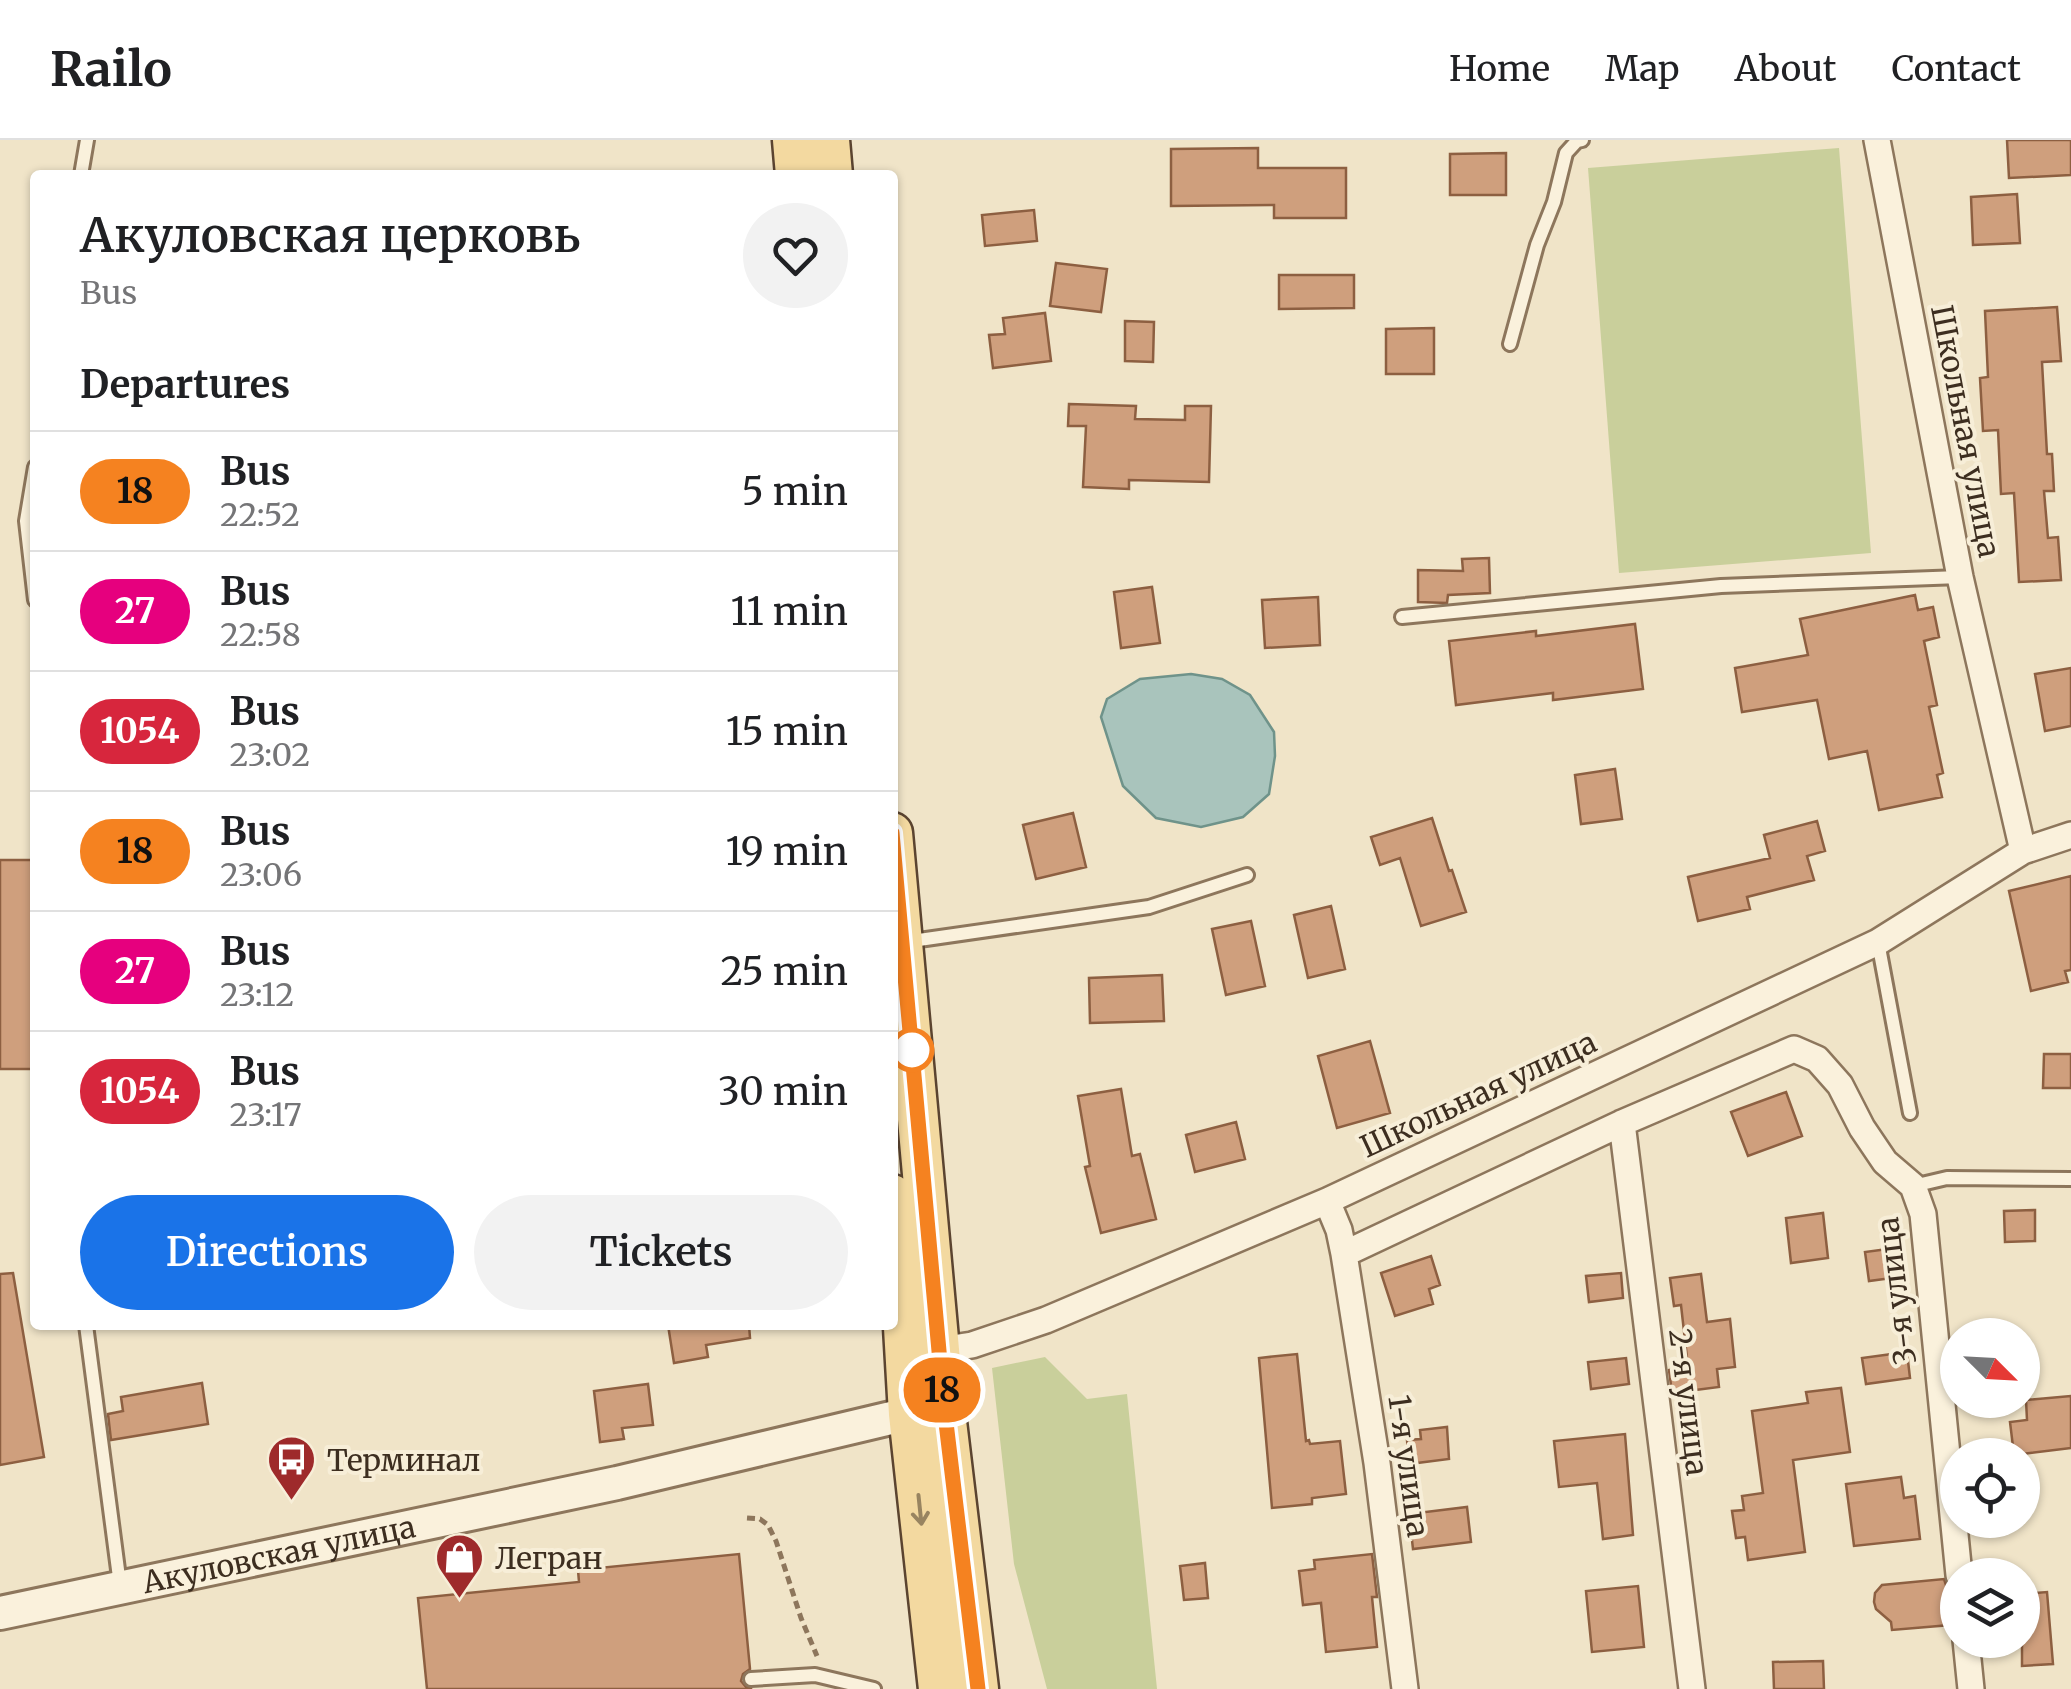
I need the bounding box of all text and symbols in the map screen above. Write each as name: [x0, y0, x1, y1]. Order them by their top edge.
text: Railo: [50, 39, 172, 99]
text: Home: [1449, 47, 1550, 91]
text: Map: [1605, 47, 1680, 91]
text: About: [1735, 47, 1836, 91]
text: Contact: [1891, 47, 2021, 91]
button: heart: [743, 203, 848, 308]
text: Акуловская церковь: [80, 205, 580, 265]
text: Bus: [80, 273, 137, 313]
street label: Школьная улица: [1923, 301, 2009, 561]
text: Departures: [80, 361, 290, 408]
text: Bus: [220, 448, 290, 495]
text: 5 min: [742, 468, 848, 515]
text: 18: [117, 469, 153, 513]
text: 22:52: [220, 495, 300, 535]
text: Bus: [220, 568, 290, 615]
text: 11 min: [731, 588, 848, 635]
text: 27: [115, 589, 155, 633]
text: 22:58: [220, 615, 301, 655]
text: Bus: [230, 688, 300, 735]
text: 15 min: [726, 708, 848, 755]
text: 1054: [100, 709, 180, 753]
text: 23:02: [230, 735, 310, 775]
text: Bus: [220, 808, 290, 855]
text: 19 min: [725, 828, 848, 875]
text: 18: [117, 829, 153, 873]
text: 23:06: [220, 855, 302, 895]
text: Bus: [220, 928, 290, 975]
text: 25 min: [720, 948, 848, 995]
text: 27: [115, 949, 155, 993]
text: 23:12: [220, 975, 294, 1015]
street label: Школьная улица: [1354, 1023, 1602, 1165]
unlabelled marker: [891, 1029, 933, 1071]
text: Bus: [230, 1048, 300, 1095]
text: 30 min: [718, 1068, 848, 1115]
text: 1054: [100, 1069, 180, 1113]
text: 23:17: [230, 1095, 302, 1135]
button: Directions: [80, 1195, 454, 1310]
button: Tickets: [474, 1195, 848, 1310]
street label: 3-я улица: [1868, 1215, 1924, 1367]
north arrow: [1940, 1318, 2040, 1418]
map controls: [1940, 1318, 2040, 1658]
street label: 2-я улица: [1661, 1326, 1717, 1478]
line badge: 18: [897, 1358, 987, 1422]
text: 18: [924, 1368, 960, 1412]
street label: 1-я улица: [1380, 1392, 1438, 1540]
bus stop icon: Терминал: [266, 1434, 318, 1502]
button: locate: [1940, 1438, 2040, 1538]
place label: Терминал: [327, 1441, 481, 1479]
one-way arrow: [911, 1494, 930, 1526]
street label: Акуловская улица: [138, 1507, 419, 1602]
shop icon: Легран: [434, 1532, 486, 1600]
place label: Легран: [495, 1539, 603, 1577]
button: layers: [1940, 1558, 2040, 1658]

